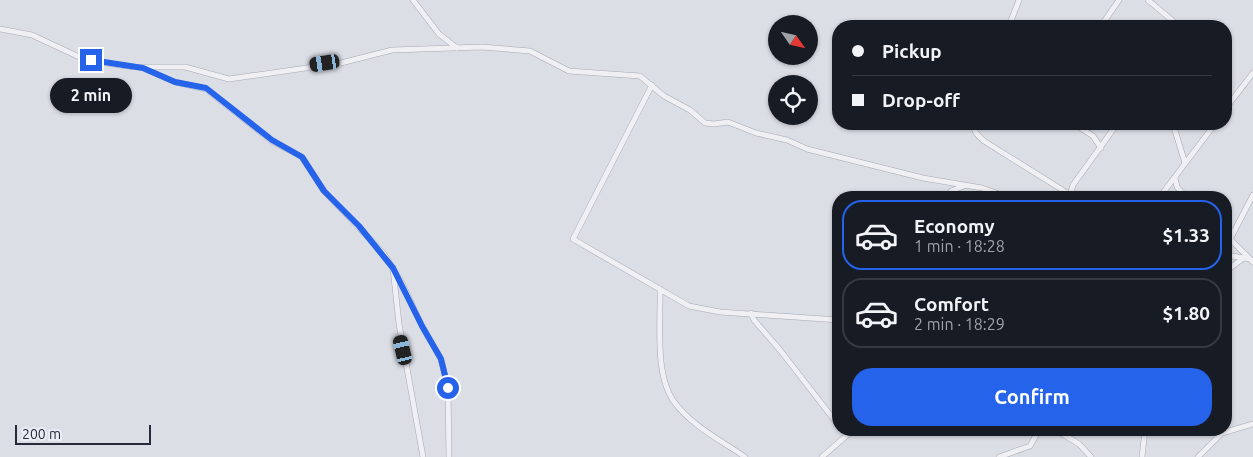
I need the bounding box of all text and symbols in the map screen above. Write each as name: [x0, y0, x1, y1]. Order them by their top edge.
north arrow: [768, 15, 818, 65]
map controls: [768, 15, 818, 125]
text: Pickup: [882, 40, 942, 62]
route end: [80, 49, 102, 71]
car: [309, 53, 340, 73]
button: locate: [768, 75, 818, 125]
callout: 2 min: [50, 78, 132, 112]
text: 2 min: [71, 86, 111, 104]
text: Drop-off: [882, 89, 960, 111]
icon: car: [854, 213, 899, 258]
text: Economy: [914, 215, 995, 237]
text: $1.33: [1162, 224, 1210, 246]
text: 1 min · 18:28: [914, 237, 1005, 255]
icon: car: [854, 291, 899, 336]
text: Comfort: [914, 293, 989, 315]
text: $1.80: [1162, 302, 1210, 324]
text: 2 min · 18:29: [914, 315, 1005, 333]
car: [392, 334, 413, 366]
button: Confirm: [852, 368, 1212, 426]
route start: [437, 377, 459, 399]
scale bar: [15, 422, 151, 445]
text: 200 m: [22, 426, 61, 442]

